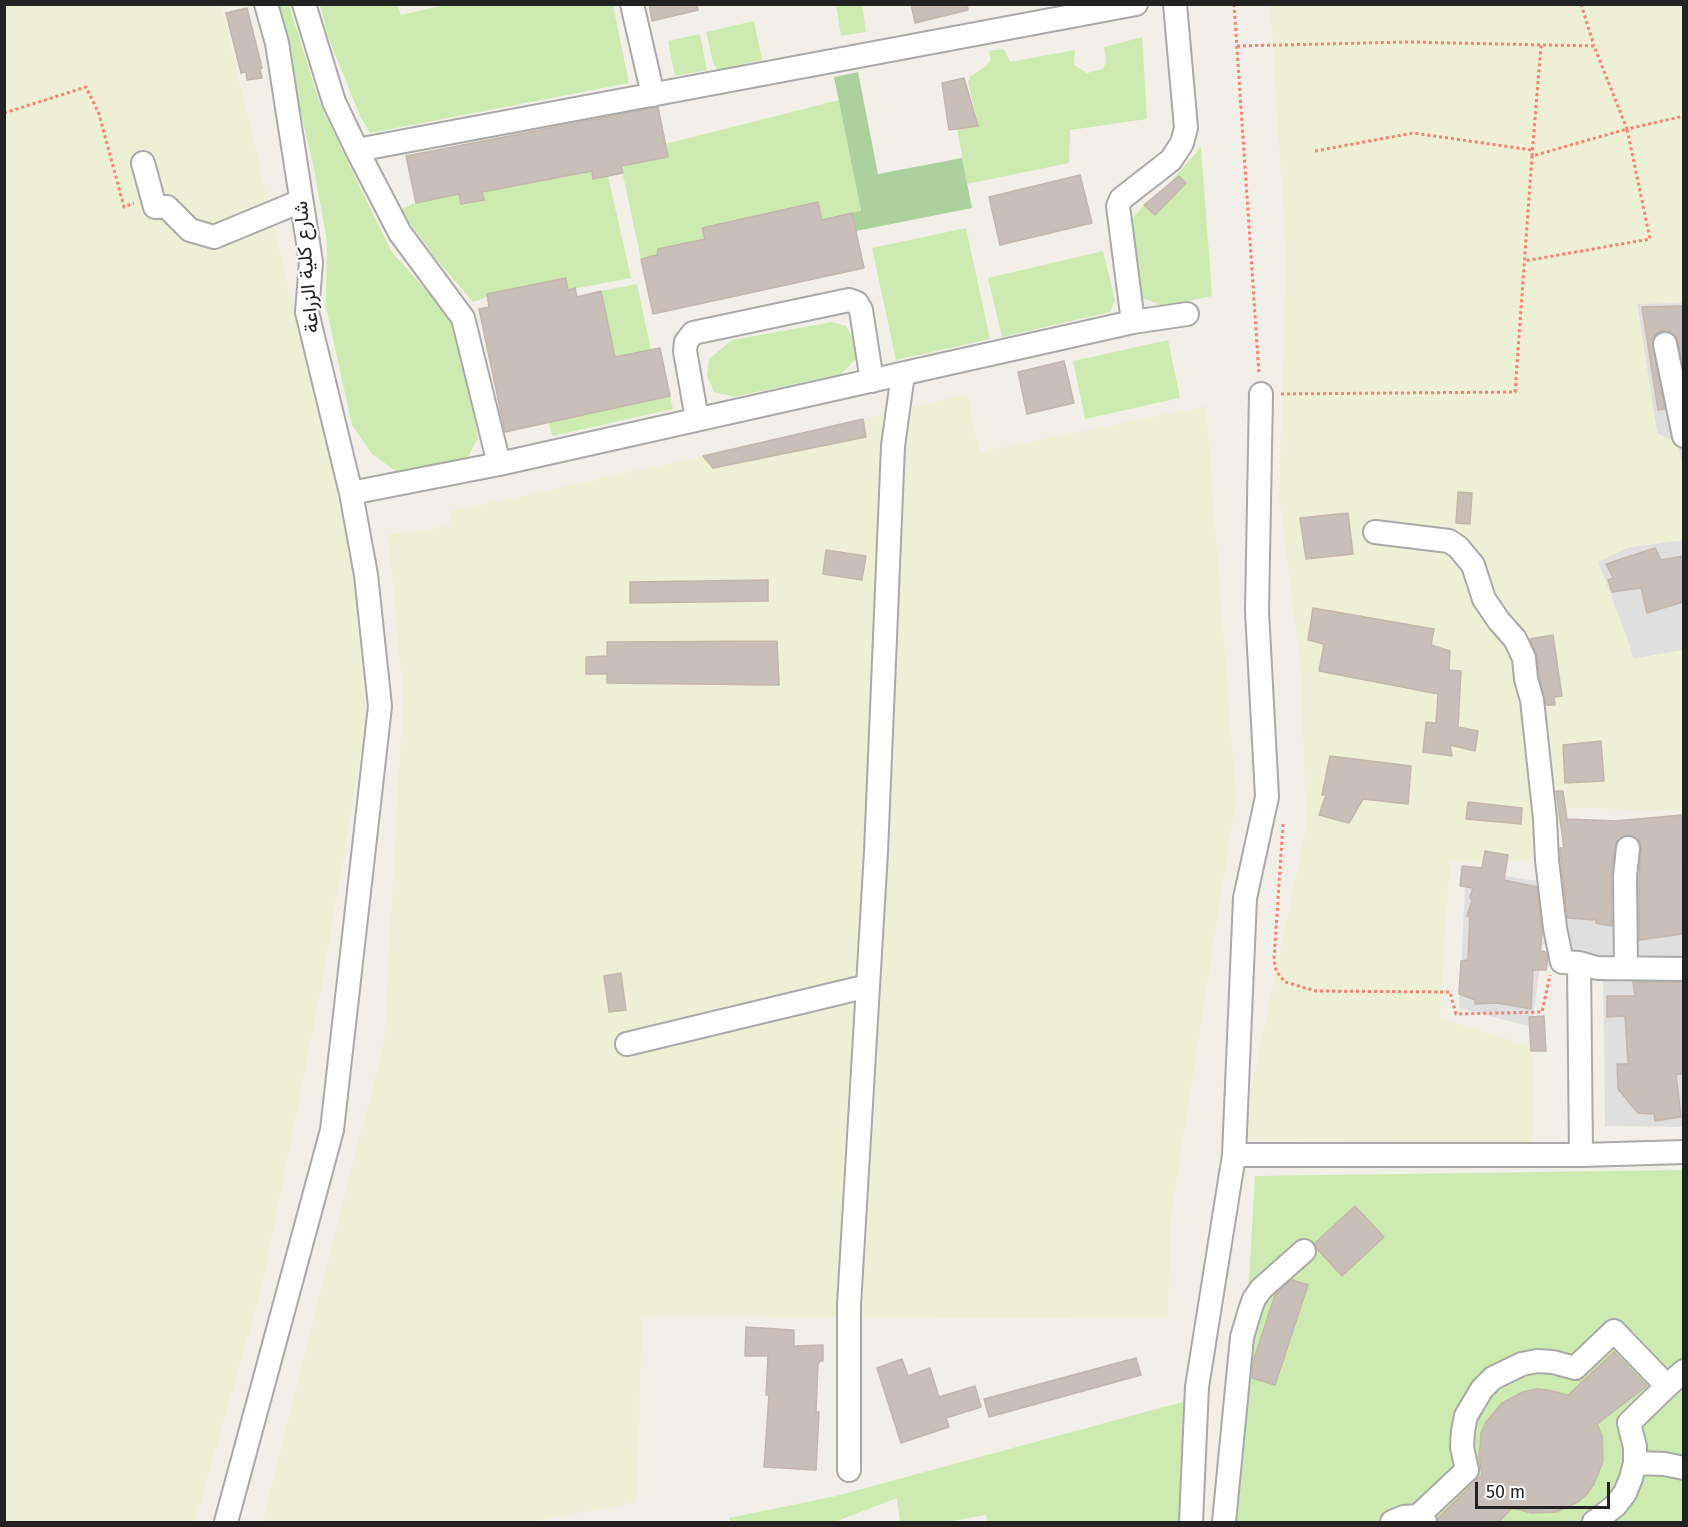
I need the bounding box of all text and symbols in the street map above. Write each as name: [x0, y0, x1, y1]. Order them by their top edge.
street label: شارع كلية الزراعة: [289, 200, 325, 334]
scale bar: [1478, 1470, 1613, 1508]
text: 50 m: [1486, 1481, 1525, 1503]

